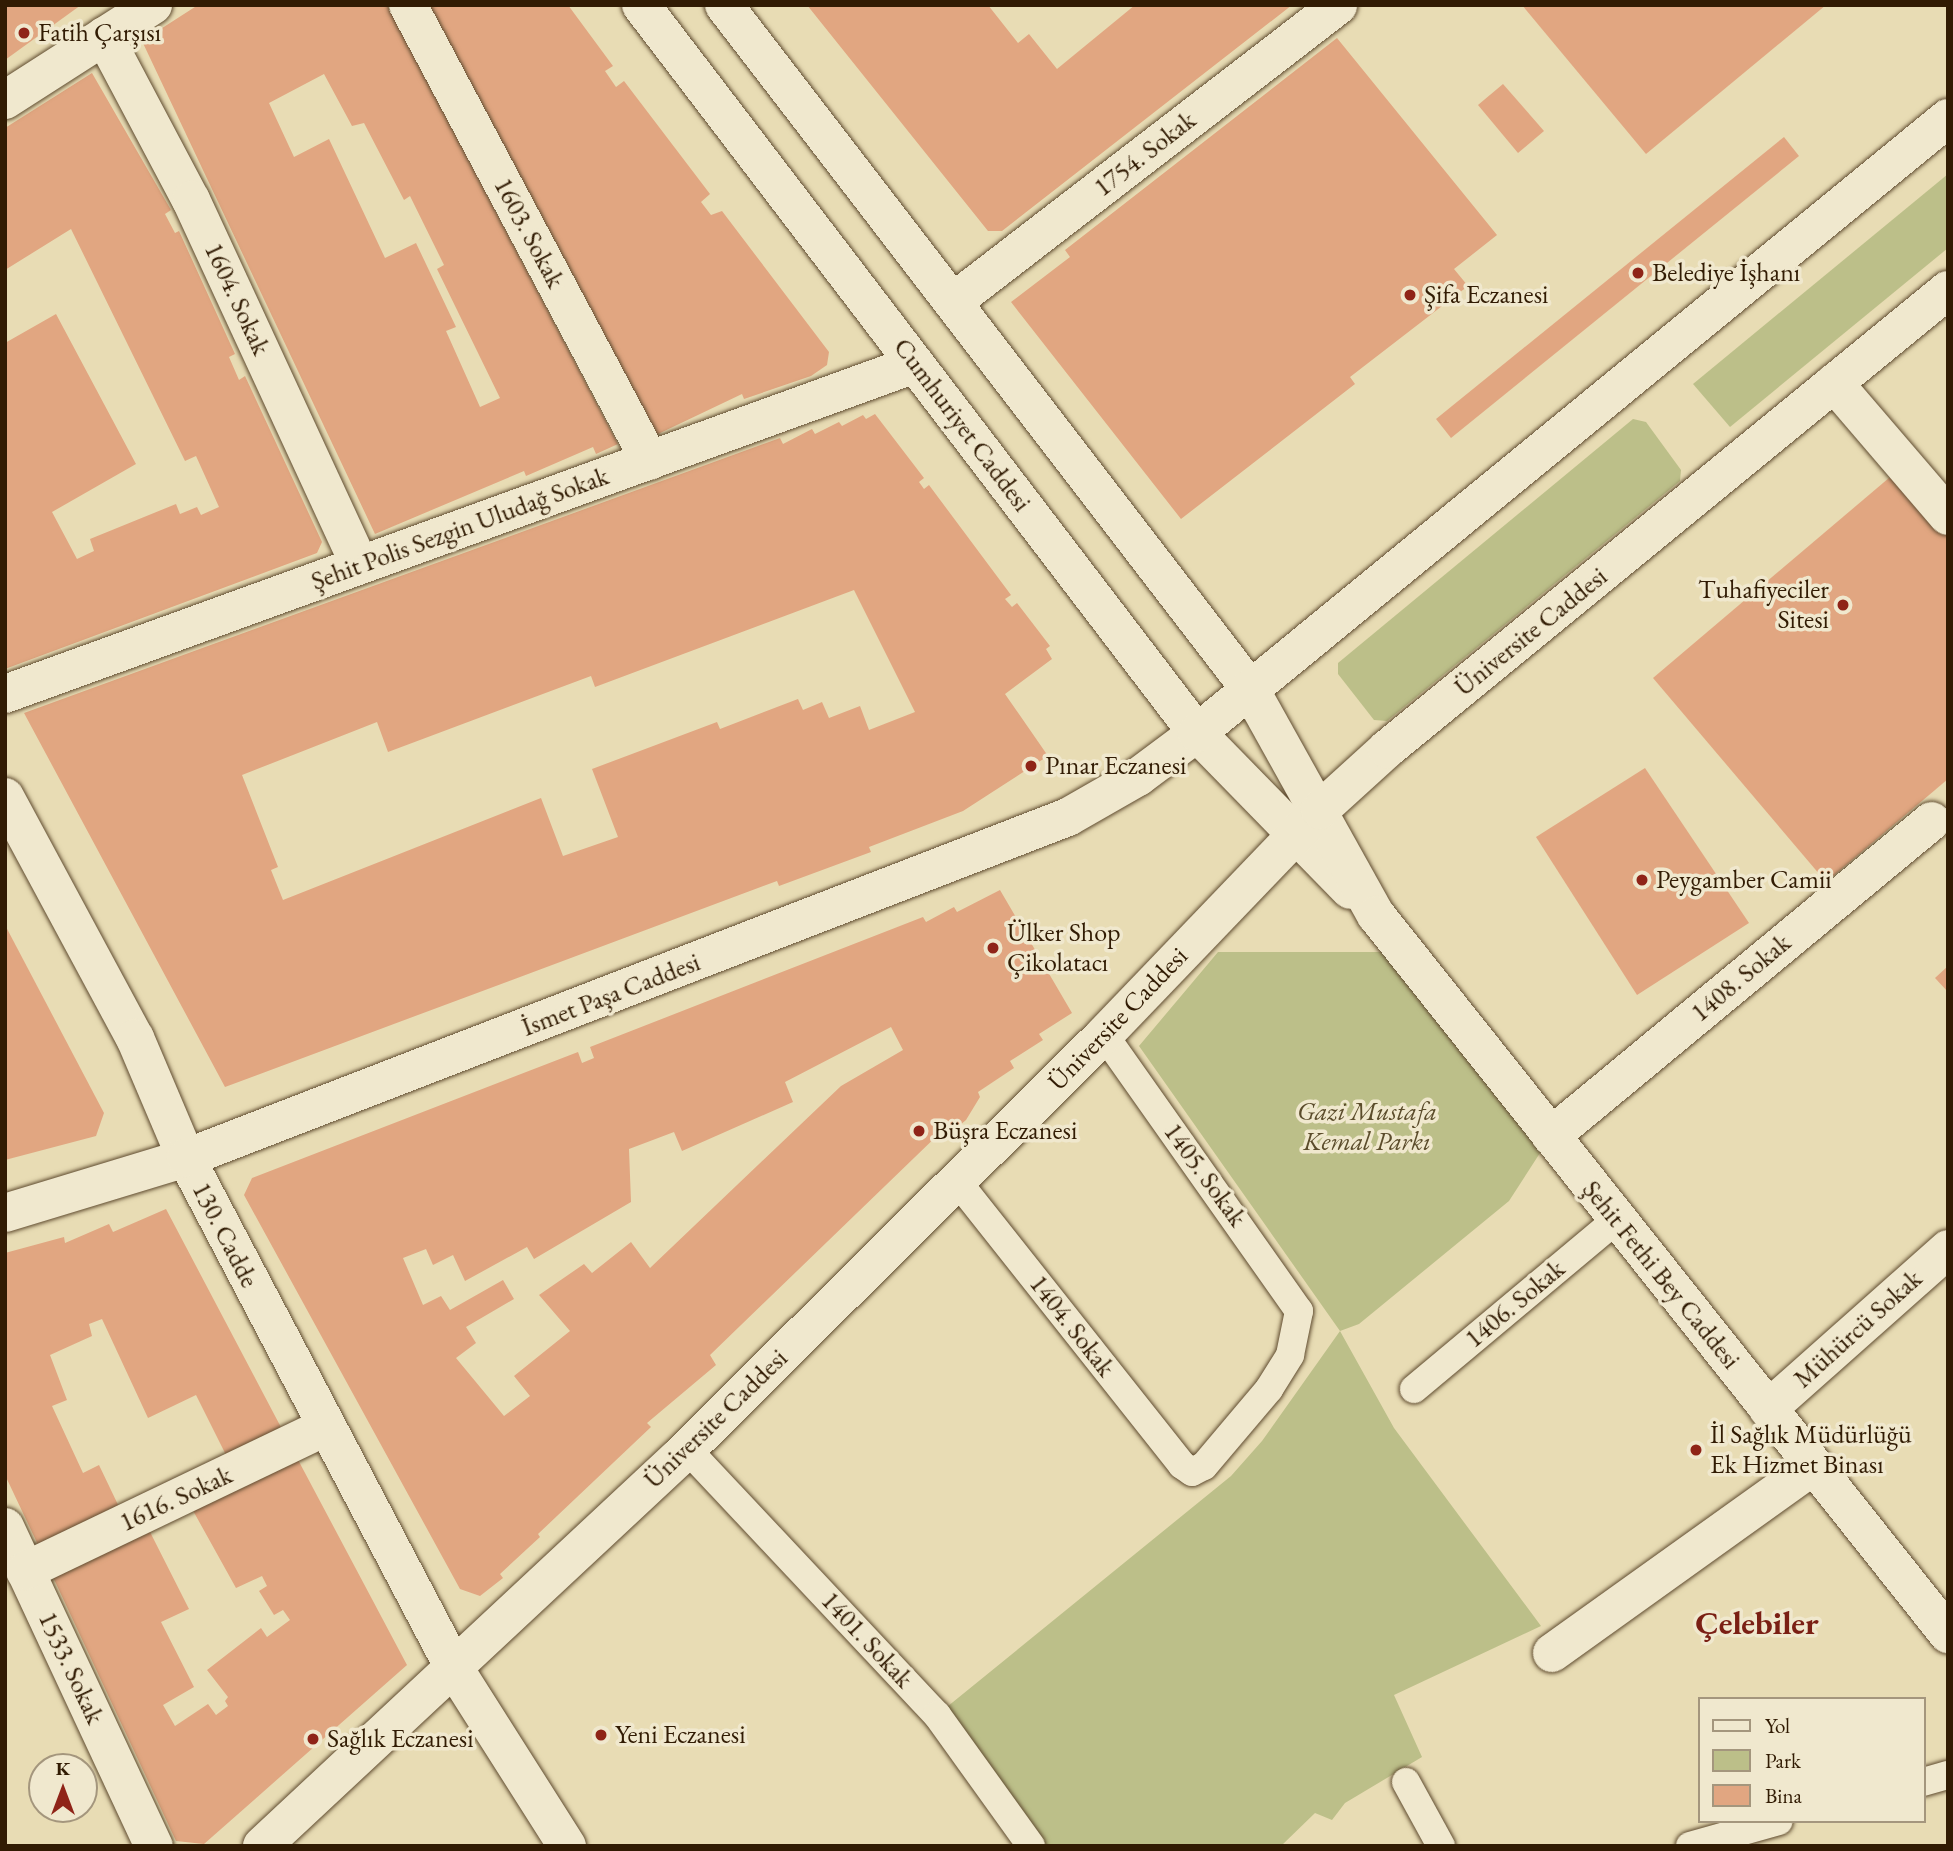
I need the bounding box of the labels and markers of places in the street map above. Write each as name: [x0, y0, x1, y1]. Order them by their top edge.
place label: Fatih Çarşısı: [38, 17, 161, 49]
marker: Fatih Çarşısı: [16, 25, 32, 41]
place label: Belediye İşhanı: [1652, 257, 1800, 289]
marker: Belediye İşhanı: [1630, 265, 1646, 281]
place label: Şifa Eczanesi: [1424, 279, 1548, 311]
marker: Şifa Eczanesi: [1402, 287, 1418, 303]
place label: Tuhafiyeciler Sitesi: [1698, 574, 1829, 636]
marker: Tuhafiyeciler Sitesi: [1835, 597, 1851, 613]
place label: Pınar Eczanesi: [1045, 750, 1186, 782]
marker: Pınar Eczanesi: [1023, 758, 1039, 774]
place label: Peygamber Camii: [1656, 864, 1832, 896]
marker: Peygamber Camii: [1634, 872, 1650, 888]
place label: Ülker Shop Çikolatacı: [1007, 917, 1120, 978]
marker: Ülker Shop Çikolatacı: [985, 940, 1001, 956]
place label: Büşra Eczanesi: [933, 1115, 1077, 1147]
marker: Büşra Eczanesi: [911, 1123, 927, 1139]
place label: İl Sağlık Müdürlüğü Ek Hizmet Binası: [1710, 1419, 1912, 1480]
marker: İl Sağlık Müdürlüğü Ek Hizmet Binası: [1688, 1442, 1704, 1458]
place label: Yeni Eczanesi: [615, 1719, 746, 1751]
place label: Sağlık Eczanesi: [327, 1723, 474, 1755]
marker: Yeni Eczanesi: [593, 1727, 609, 1743]
marker: Sağlık Eczanesi: [305, 1731, 321, 1747]

